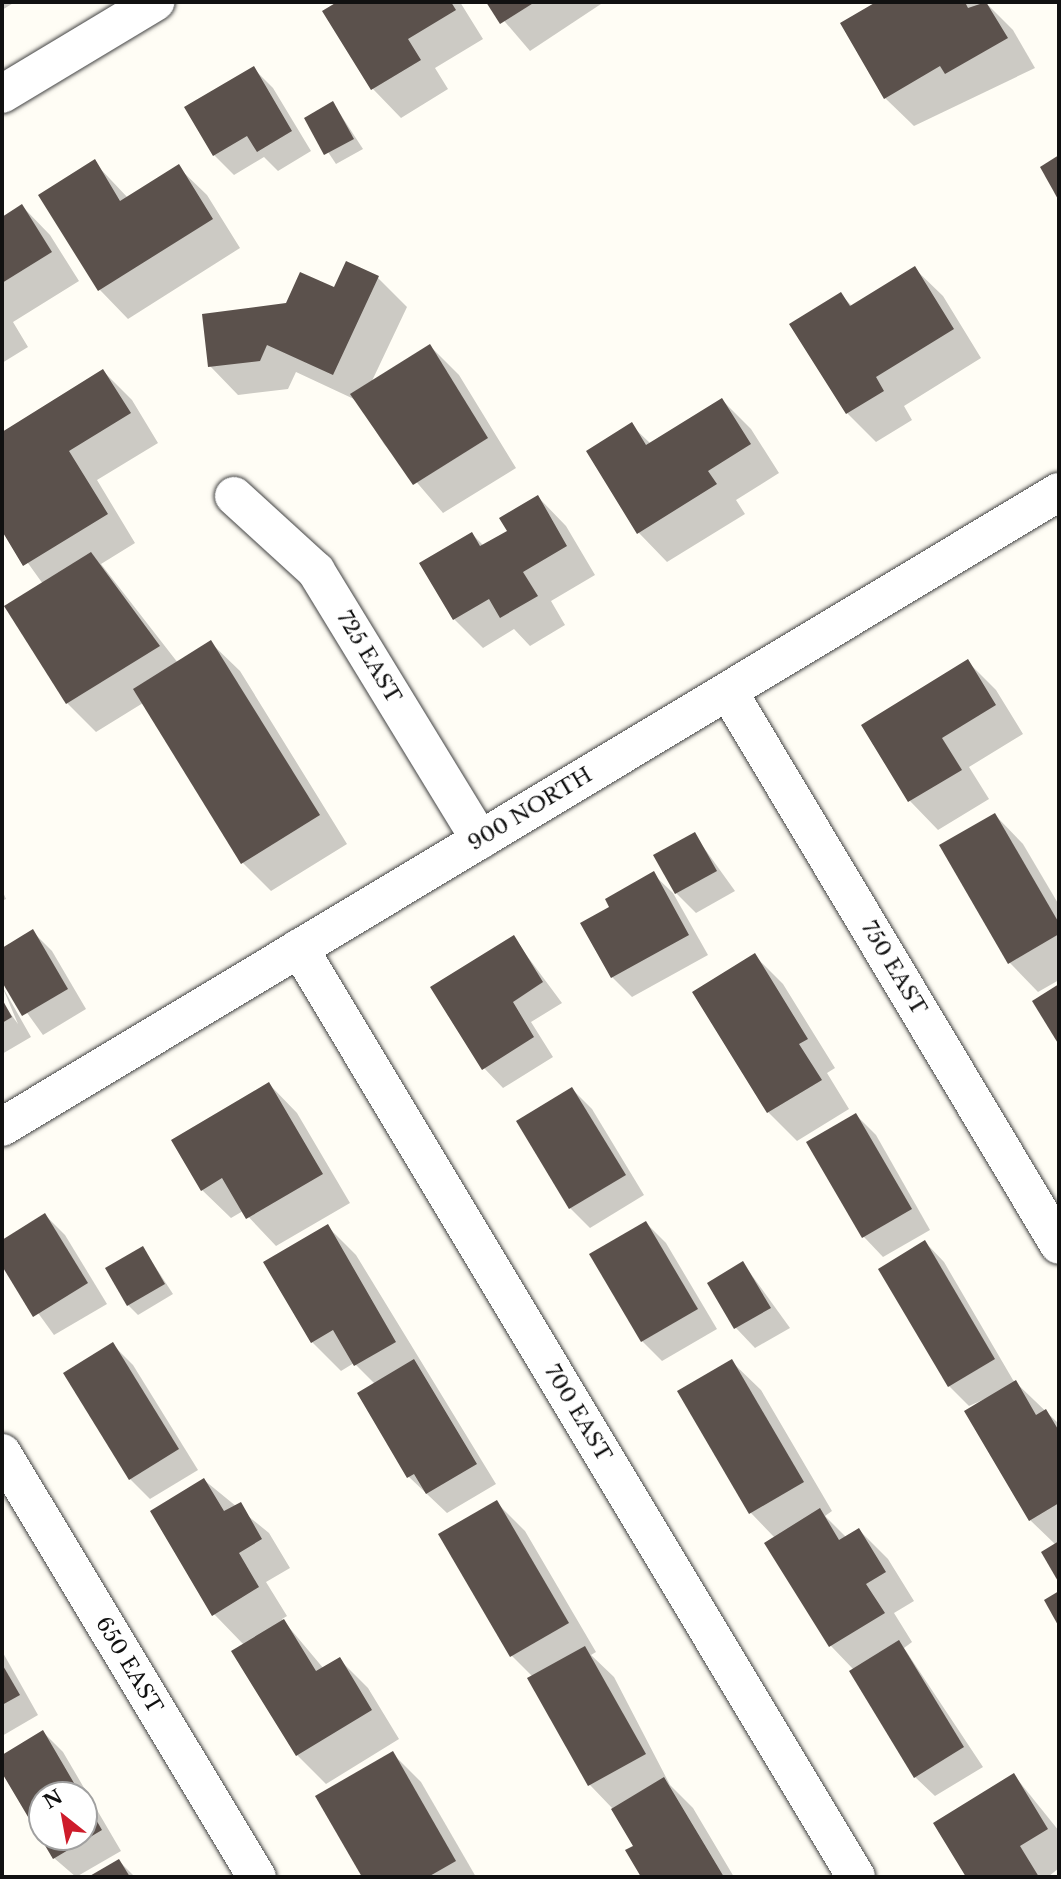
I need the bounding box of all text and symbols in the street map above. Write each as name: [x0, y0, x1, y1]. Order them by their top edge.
street label: 725 EAST: [332, 606, 406, 708]
street label: 900 NORTH: [463, 762, 597, 856]
street label: 750 EAST: [856, 917, 932, 1019]
street label: 700 EAST: [539, 1360, 617, 1466]
street label: 650 EAST: [90, 1612, 168, 1718]
north arrow: [28, 1781, 98, 1851]
text: N: [39, 1785, 67, 1814]

